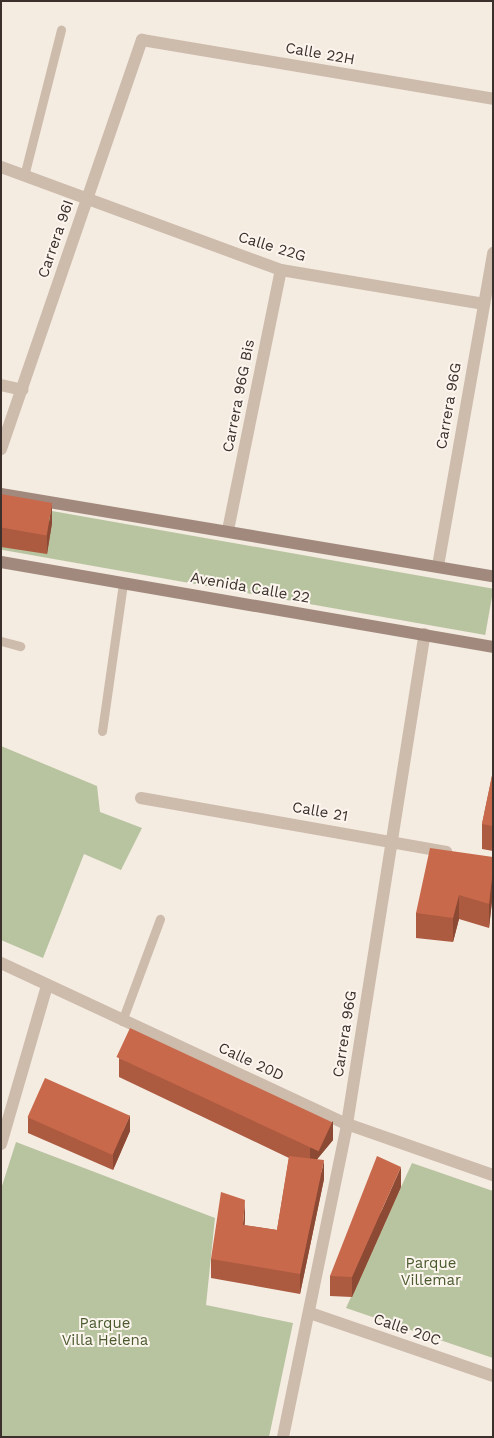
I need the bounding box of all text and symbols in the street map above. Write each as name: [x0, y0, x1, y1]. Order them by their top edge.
street label: Calle 22H: [284, 39, 356, 69]
street label: Carrera 96I: [34, 197, 78, 281]
street label: Calle 22G: [236, 228, 308, 266]
street label: Carrera 96G Bis: [219, 338, 259, 454]
street label: Carrera 96G: [432, 361, 466, 451]
street label: Avenida Calle 22: [189, 569, 311, 607]
street label: Calle 21: [291, 798, 349, 826]
street label: Carrera 96G: [329, 989, 361, 1079]
street label: Calle 20D: [215, 1039, 287, 1085]
park label: Parque Villemar: [401, 1254, 461, 1289]
street label: Calle 20C: [371, 1310, 443, 1350]
park label: Parque Villa Helena: [61, 1314, 149, 1349]

